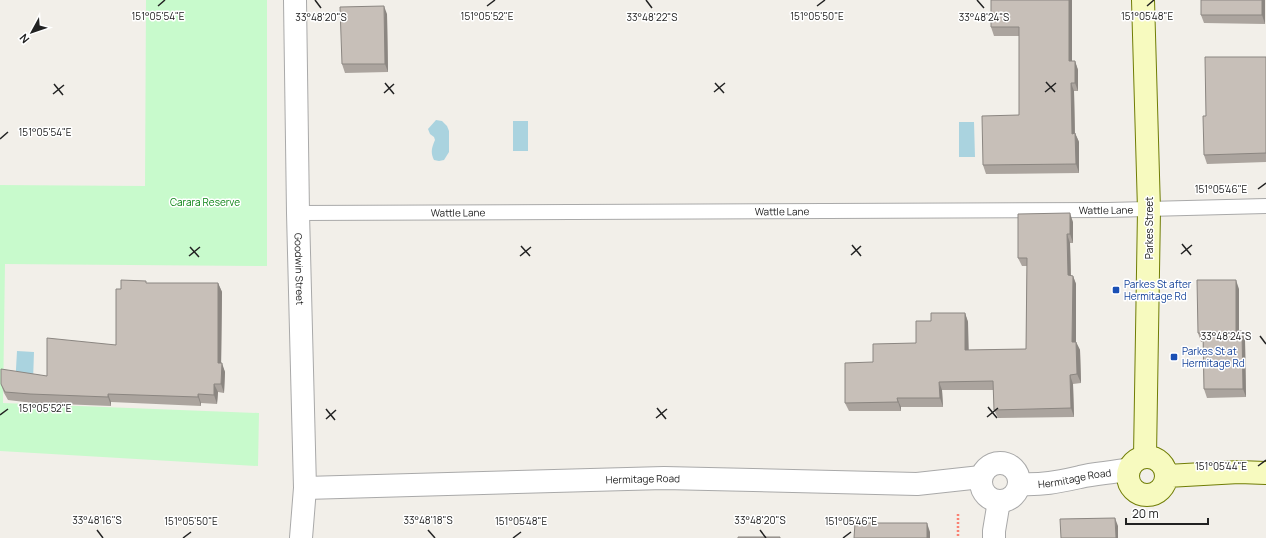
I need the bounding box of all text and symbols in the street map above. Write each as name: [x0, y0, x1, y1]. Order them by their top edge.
text: 151°05'54"E: [131, 9, 185, 23]
text: 151°05'52"E: [461, 9, 514, 23]
text: 151°05'50"E: [790, 9, 844, 23]
text: 151°05'48"E: [1121, 9, 1173, 23]
text: 33°48'20"S: [295, 10, 347, 24]
text: 33°48'22"S: [627, 10, 677, 24]
text: 33°48'24"S: [959, 10, 1009, 24]
north arrow: [12, 12, 52, 52]
text: N: [16, 31, 32, 47]
text: 151°05'54"E: [18, 125, 72, 139]
text: 151°05'46"E: [1195, 182, 1248, 196]
park label: Carara Reserve: [170, 195, 240, 209]
street label: Parkes Street: [1142, 197, 1156, 259]
street label: Wattle Lane: [1079, 202, 1134, 217]
street label: Wattle Lane: [755, 204, 809, 218]
street label: Wattle Lane: [431, 205, 485, 220]
street label: Goodwin Street: [292, 233, 307, 305]
place label: Parkes St after Hermitage Rd: [1124, 277, 1192, 303]
marker: Parkes St after Hermitage Rd: [1111, 285, 1121, 295]
text: 33°48'24"S: [1201, 329, 1251, 343]
place label: Parkes St at Hermitage Rd: [1182, 344, 1245, 370]
marker: Parkes St at Hermitage Rd: [1169, 352, 1179, 362]
text: 151°05'52"E: [19, 401, 72, 415]
text: 151°05'44"E: [1195, 459, 1247, 473]
street label: Hermitage Road: [1037, 465, 1112, 491]
street label: Hermitage Road: [606, 471, 680, 487]
scale bar: [1126, 500, 1208, 526]
text: 20 m: [1132, 505, 1159, 522]
text: 33°48'16"S: [72, 513, 122, 527]
text: 33°48'18"S: [403, 513, 453, 527]
text: 33°48'20"S: [734, 513, 786, 527]
text: 151°05'50"E: [164, 514, 218, 528]
text: 151°05'48"E: [495, 514, 547, 528]
text: 151°05'46"E: [825, 514, 878, 528]

